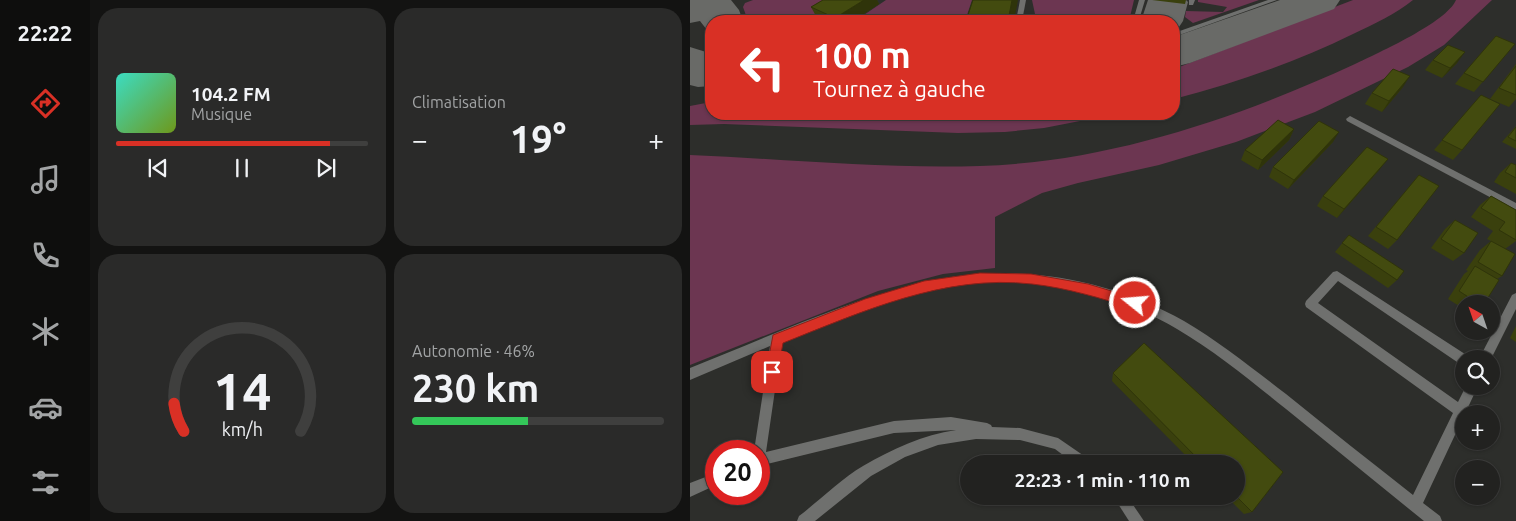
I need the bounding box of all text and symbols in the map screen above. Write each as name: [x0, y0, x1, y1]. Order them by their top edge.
text: 22:22: [17, 20, 73, 45]
icon: left: [730, 35, 795, 100]
text: 100 m: [813, 35, 911, 75]
text: Tournez à gauche: [813, 76, 986, 101]
text: 104.2 FM: [191, 83, 271, 105]
icon: directions: [28, 86, 63, 121]
text: Climatisation: [412, 93, 506, 111]
text: Musique: [191, 105, 252, 123]
text: 19°: [510, 118, 566, 160]
text: −: [412, 124, 428, 155]
text: +: [648, 124, 664, 155]
icon: previous: [144, 154, 172, 182]
icon: pause: [228, 154, 256, 182]
icon: next: [312, 154, 340, 182]
icon: music: [28, 162, 63, 197]
icon: phone: [28, 238, 63, 273]
position arrow: [1108, 276, 1160, 328]
north arrow: [1455, 295, 1500, 340]
map controls: [1455, 295, 1500, 505]
icon: climate: [28, 314, 63, 349]
text: Autonomie · 46%: [412, 342, 535, 360]
button: search: [1455, 350, 1500, 395]
pin: [751, 351, 793, 393]
icon: arrive: [758, 358, 786, 386]
text: 14: [213, 362, 271, 420]
text: 230 km: [412, 367, 539, 409]
icon: car: [28, 390, 63, 425]
button: +: [1455, 405, 1500, 450]
text: km/h: [221, 419, 263, 439]
speed limit sign: 20: [705, 440, 770, 505]
button: −: [1455, 460, 1500, 505]
icon: filters: [28, 465, 63, 500]
text: 22:23 · 1 min · 110 m: [1015, 469, 1190, 491]

